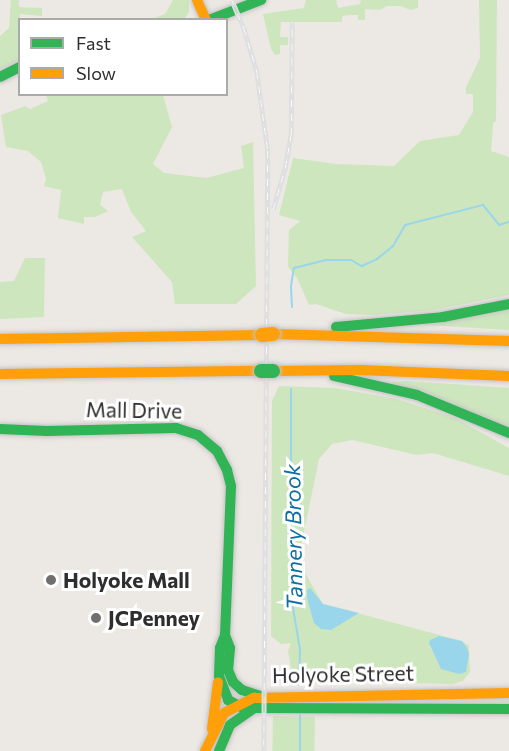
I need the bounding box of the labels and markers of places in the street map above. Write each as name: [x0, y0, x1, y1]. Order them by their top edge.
place label: Holyoke Mall: [63, 567, 190, 593]
marker: Holyoke Mall: [44, 573, 58, 587]
place label: JCPenney: [108, 605, 200, 631]
marker: JCPenney: [89, 611, 103, 625]

